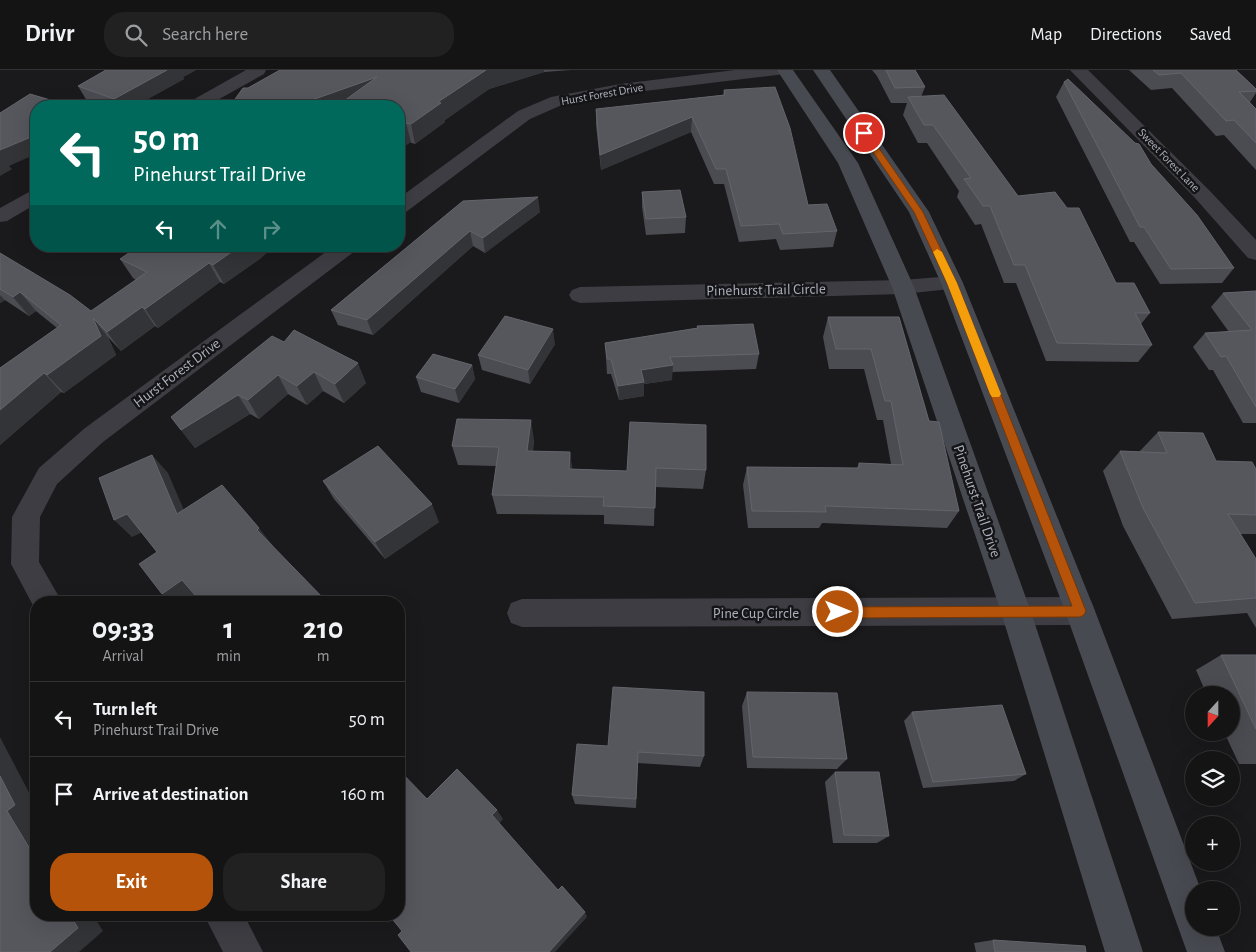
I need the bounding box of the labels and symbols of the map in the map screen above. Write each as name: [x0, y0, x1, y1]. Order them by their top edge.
street label: Hurst Forest Drive: [560, 81, 644, 107]
pin: [843, 112, 885, 154]
street label: Sweet Forest Lane: [1136, 126, 1202, 194]
street label: Pinehurst Trail Circle: [706, 281, 826, 299]
street label: Hurst Forest Drive: [131, 336, 223, 410]
street label: Pinehurst Trail Drive: [951, 443, 1003, 559]
position arrow: [811, 585, 863, 637]
street label: Pine Cup Circle: [713, 606, 799, 621]
north arrow: [1185, 686, 1240, 741]

